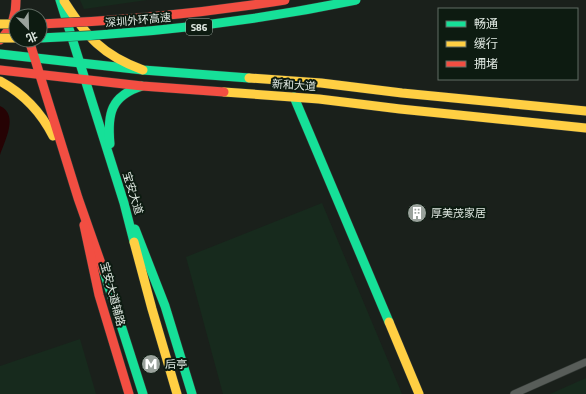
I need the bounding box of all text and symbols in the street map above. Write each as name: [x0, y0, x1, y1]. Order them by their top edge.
north arrow: [8, 8, 48, 48]
legend: [438, 8, 578, 80]
street label: 深圳外环高速: [104, 9, 172, 31]
text: 畅通: [474, 14, 498, 33]
road number: S86: [186, 19, 212, 35]
text: 北: [24, 28, 40, 47]
text: 缓行: [474, 34, 498, 53]
text: 拥堵: [474, 54, 498, 73]
street label: 新和大道: [271, 75, 317, 95]
street label: 宝安大道: [119, 170, 147, 216]
building icon: 厚美茂家居: [406, 202, 428, 224]
place label: 厚美茂家居: [431, 205, 486, 221]
street label: 宝安大道辅路: [97, 260, 129, 328]
metro station icon: 后亭: [140, 353, 162, 375]
place label: 后亭: [165, 356, 187, 372]

